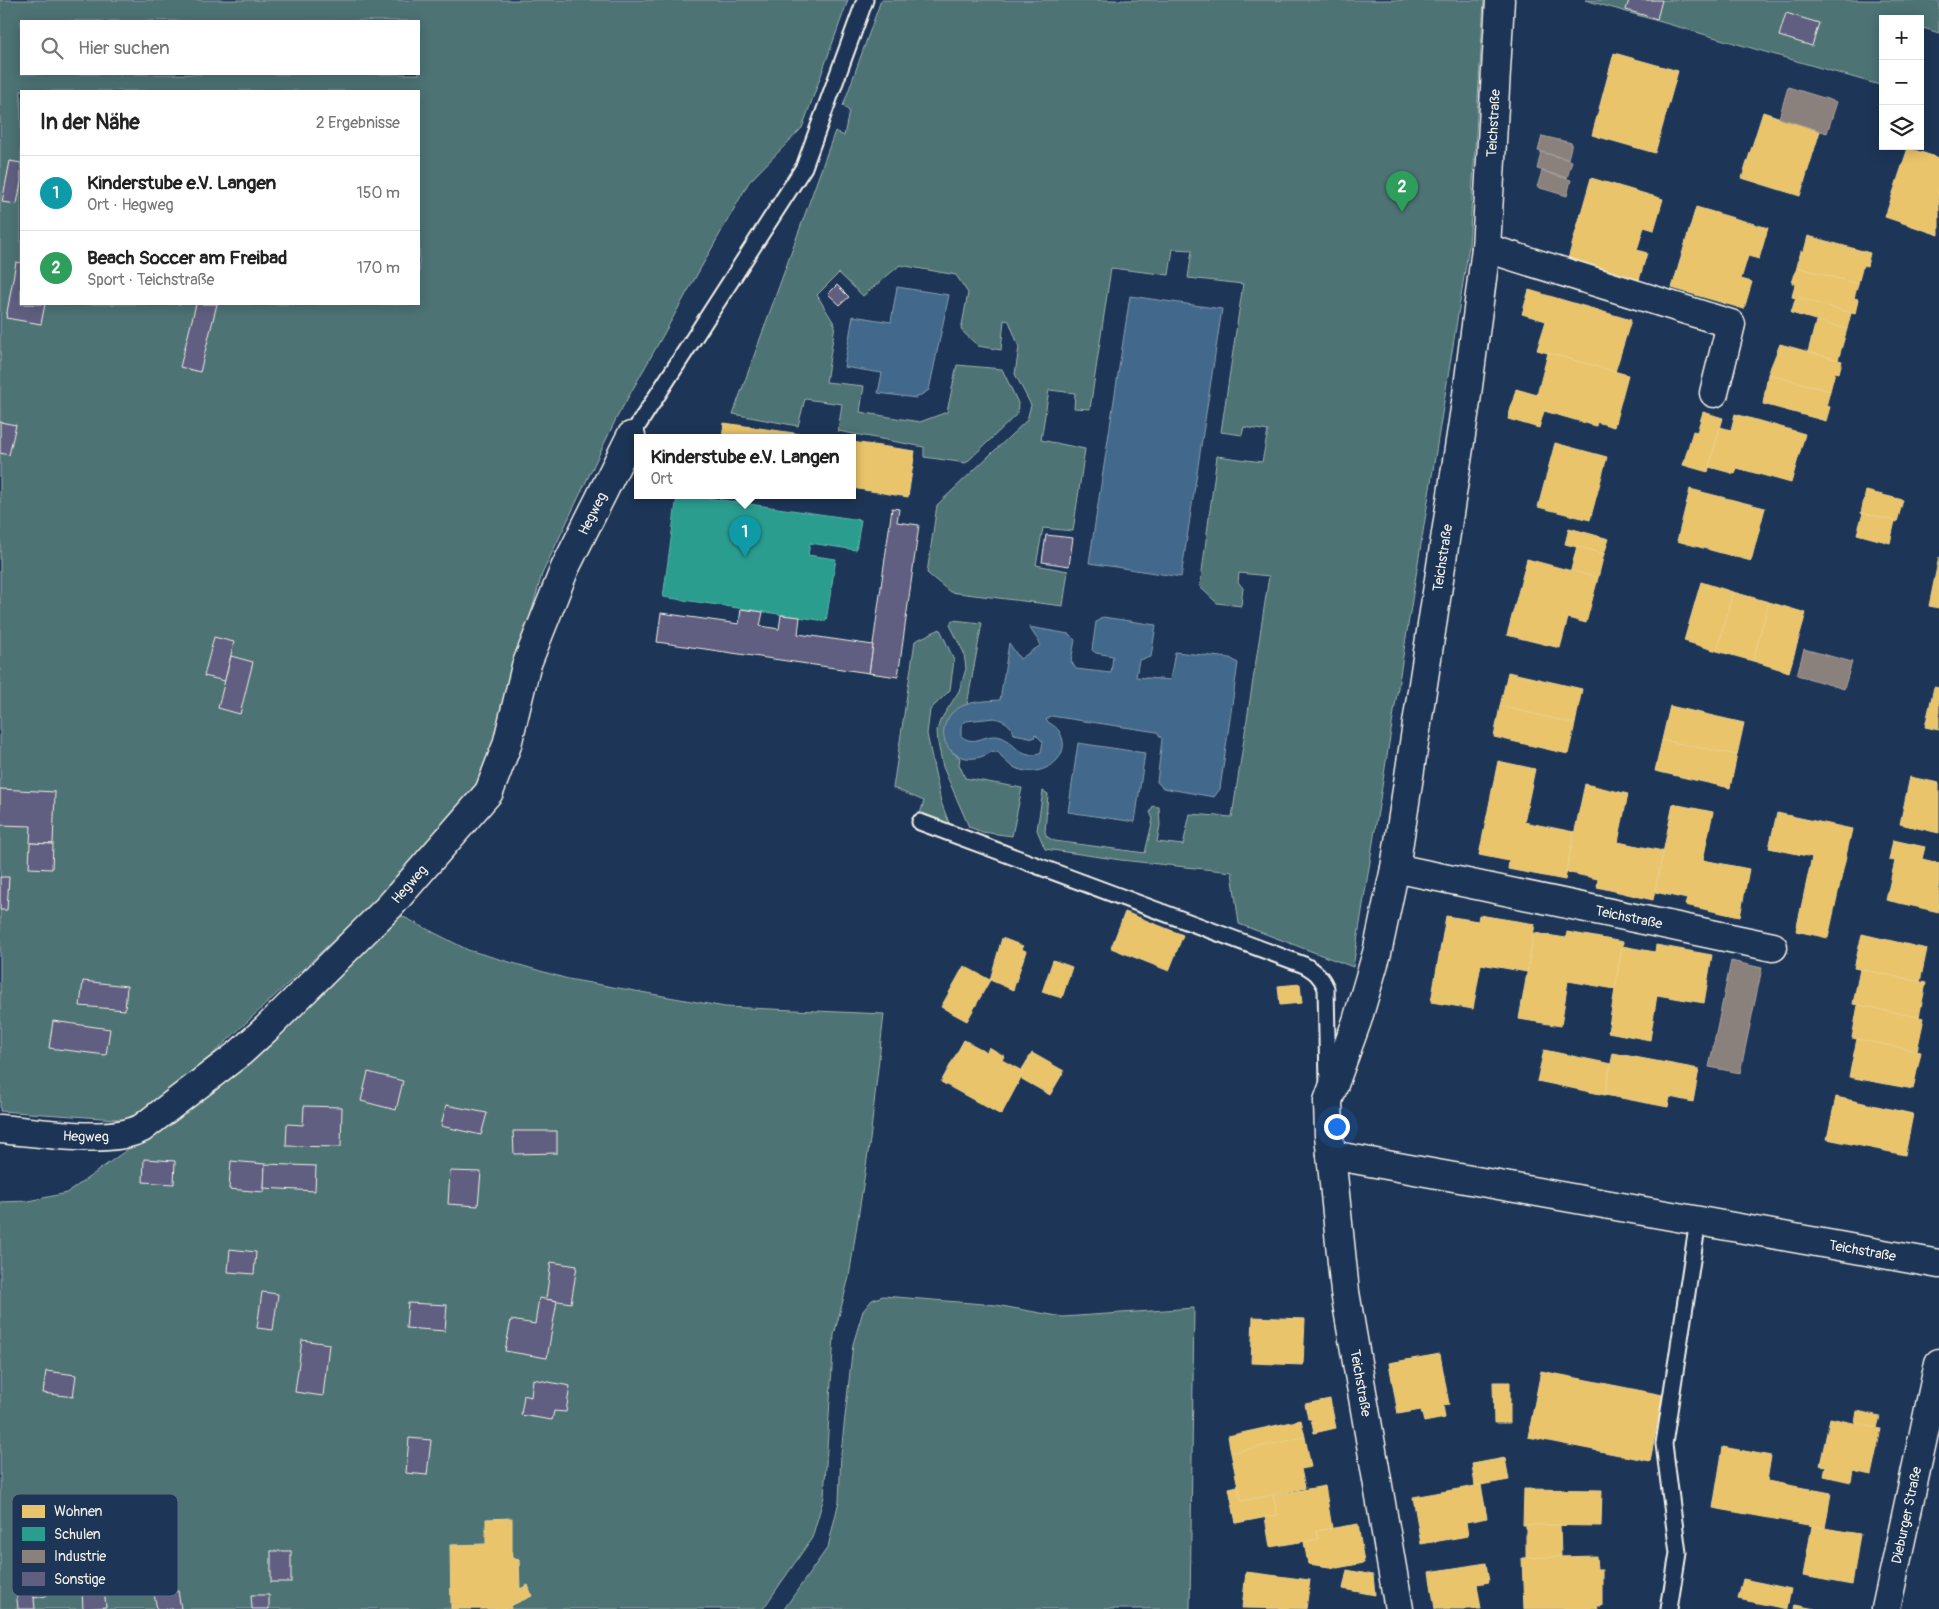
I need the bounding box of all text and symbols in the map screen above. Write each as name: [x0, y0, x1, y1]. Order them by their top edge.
map controls: [1879, 15, 1924, 150]
button: +: [1879, 15, 1924, 60]
search box: [20, 20, 420, 75]
icon: search: [38, 34, 66, 62]
text: Hier suchen: [78, 36, 170, 60]
button: −: [1879, 60, 1924, 105]
street label: Teichstraße: [1483, 89, 1504, 158]
button: layers: [1879, 105, 1924, 150]
text: In der Nähe: [40, 109, 140, 136]
text: 2 Ergebnisse: [316, 113, 400, 133]
text: Kinderstube e.V. Langen: [87, 171, 276, 195]
pin: 2: [1386, 171, 1418, 212]
text: 1: [53, 183, 59, 203]
text: 150 m: [356, 183, 400, 203]
text: Ort · Hegweg: [87, 195, 174, 215]
text: Beach Soccer am Freibad: [87, 246, 287, 270]
text: 2: [52, 258, 60, 278]
text: 170 m: [357, 258, 400, 278]
text: Sport · Teichstraße: [87, 270, 214, 290]
popup: [634, 434, 856, 499]
text: Kinderstube e.V. Langen: [650, 445, 840, 469]
text: Ort: [650, 469, 673, 489]
street label: Hegweg: [575, 489, 611, 538]
pin: 1: [729, 516, 761, 557]
street label: Teichstraße: [1429, 523, 1456, 593]
street label: Hegweg: [388, 862, 431, 907]
street label: Teichstraße: [1594, 902, 1664, 933]
your location: [1324, 1114, 1350, 1140]
street label: Hegweg: [62, 1127, 109, 1146]
street label: Teichstraße: [1827, 1236, 1898, 1265]
street label: Teichstraße: [1346, 1348, 1375, 1418]
street label: Dieburger Straße: [1888, 1465, 1925, 1565]
legend: [12, 1494, 178, 1596]
text: Wohnen: [54, 1503, 103, 1520]
text: Schulen: [54, 1526, 101, 1543]
text: Industrie: [54, 1548, 106, 1565]
text: Sonstige: [54, 1571, 106, 1588]

